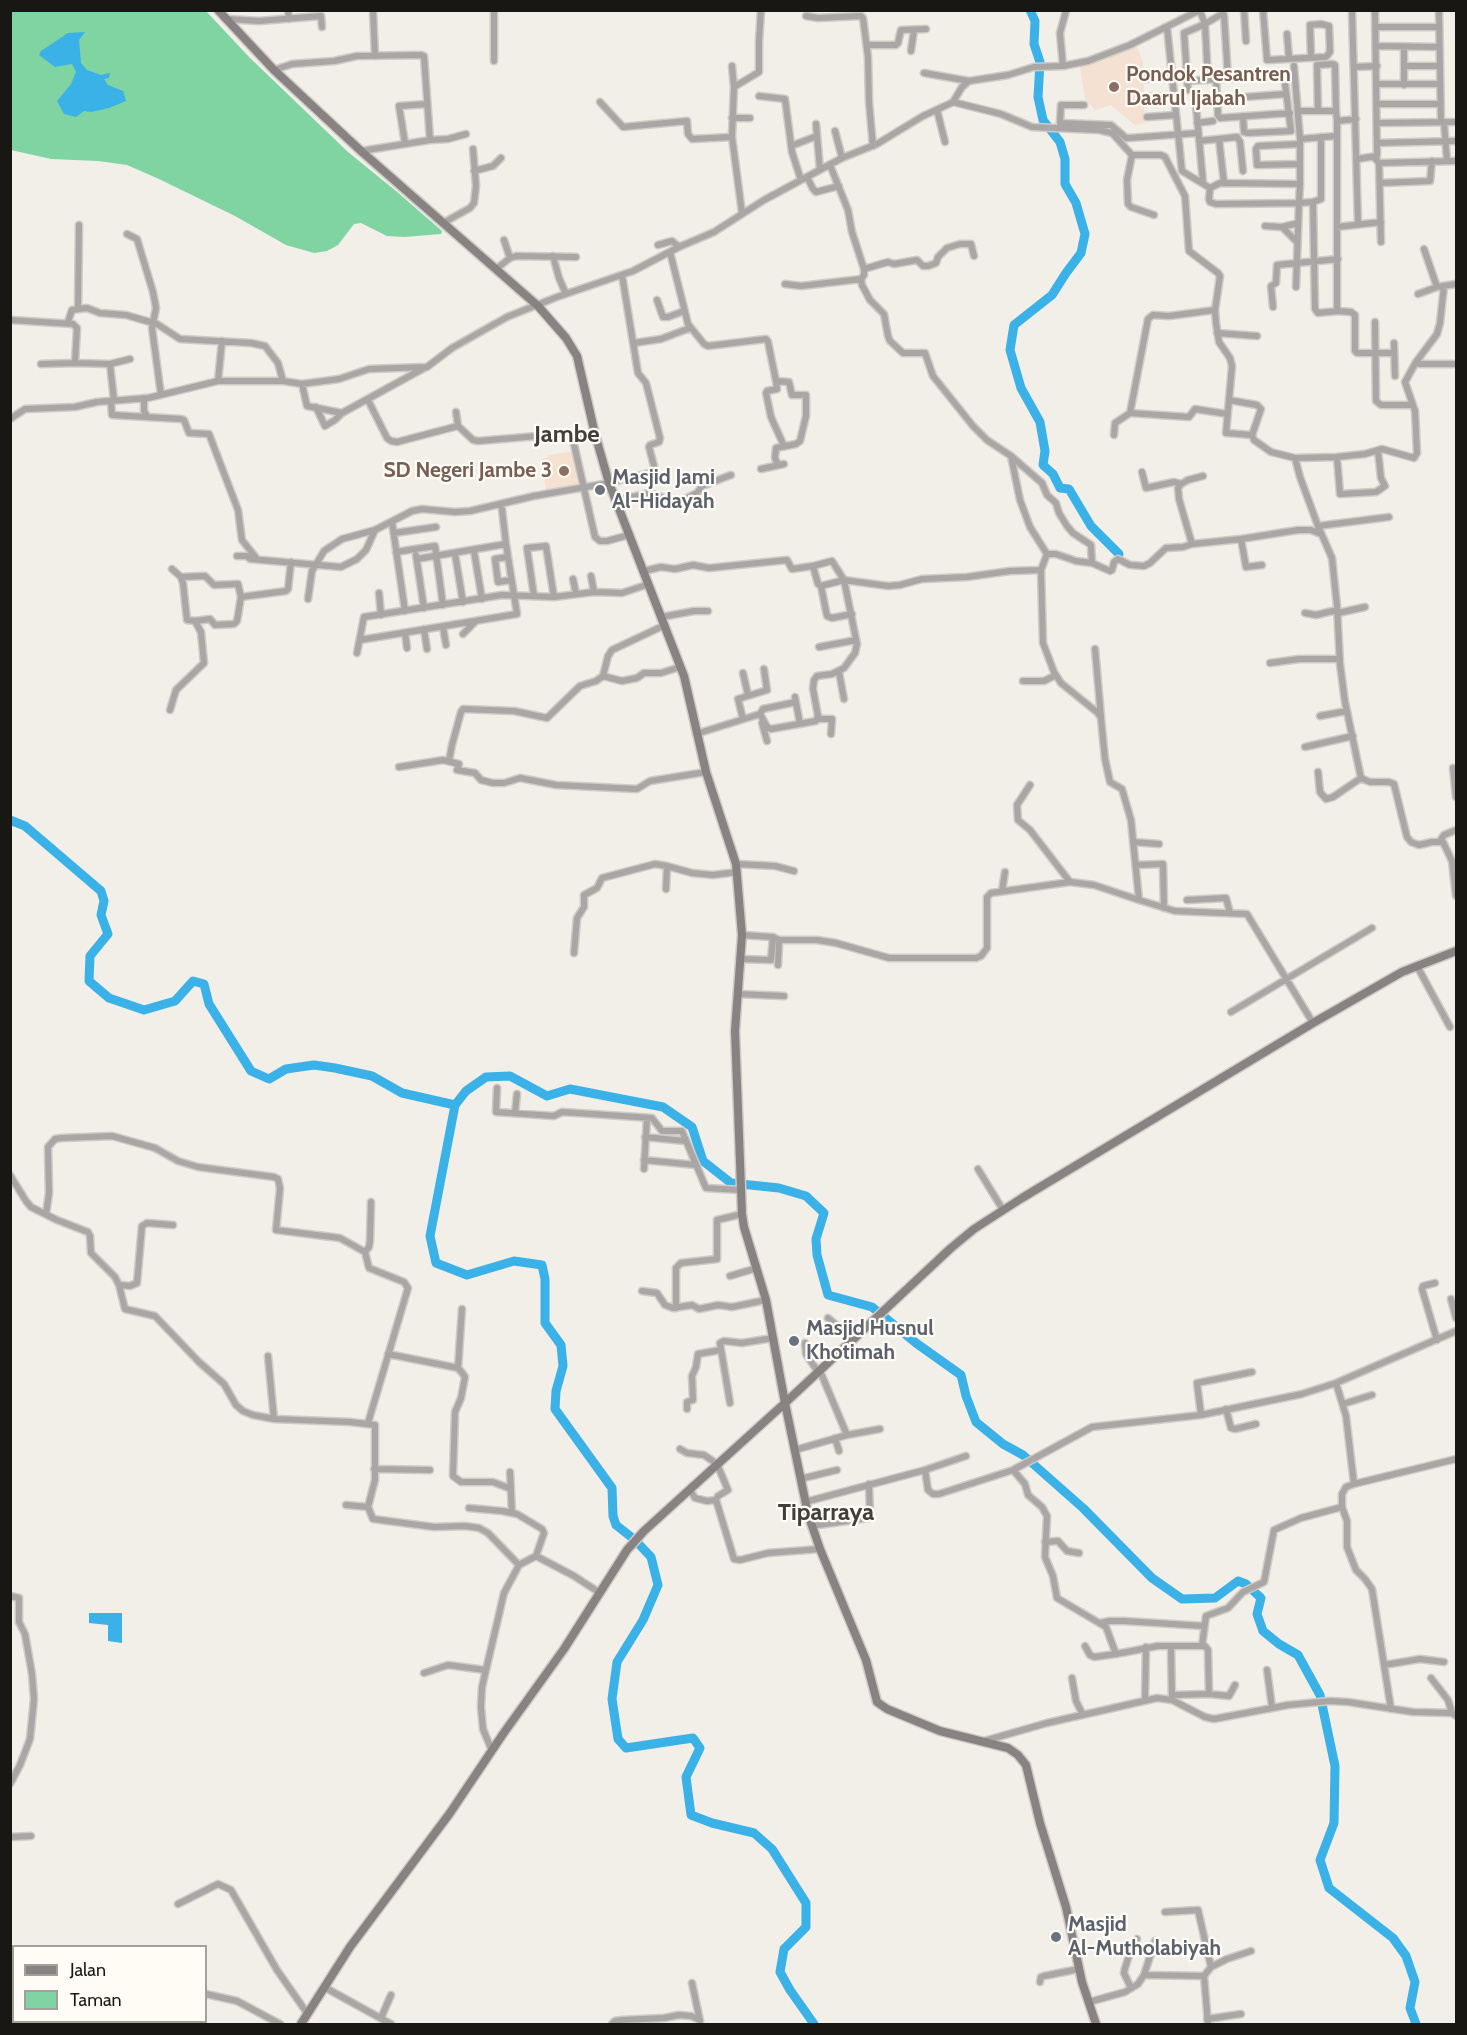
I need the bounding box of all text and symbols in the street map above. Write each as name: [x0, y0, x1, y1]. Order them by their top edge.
place label: Pondok Pesantren Daarul Ijabah: [1126, 62, 1291, 112]
marker: Pondok Pesantren Daarul Ijabah: [1107, 80, 1121, 94]
district label: Jambe: [534, 421, 600, 449]
place label: SD Negeri Jambe 3: [383, 458, 552, 484]
marker: SD Negeri Jambe 3: [557, 464, 571, 478]
place label: Masjid Jami Al-Hidayah: [612, 465, 715, 515]
marker: Masjid Jami Al-Hidayah: [593, 483, 607, 497]
place label: Masjid Husnul Khotimah: [806, 1316, 934, 1366]
marker: Masjid Husnul Khotimah: [787, 1334, 801, 1348]
district label: Tiparraya: [778, 1499, 874, 1527]
place label: Masjid Al-Mutholabiyah: [1068, 1912, 1221, 1962]
marker: Masjid Al-Mutholabiyah: [1049, 1930, 1063, 1944]
legend: [12, 1945, 207, 2023]
text: Jalan: [70, 1959, 106, 1981]
text: Taman: [70, 1989, 122, 2011]

